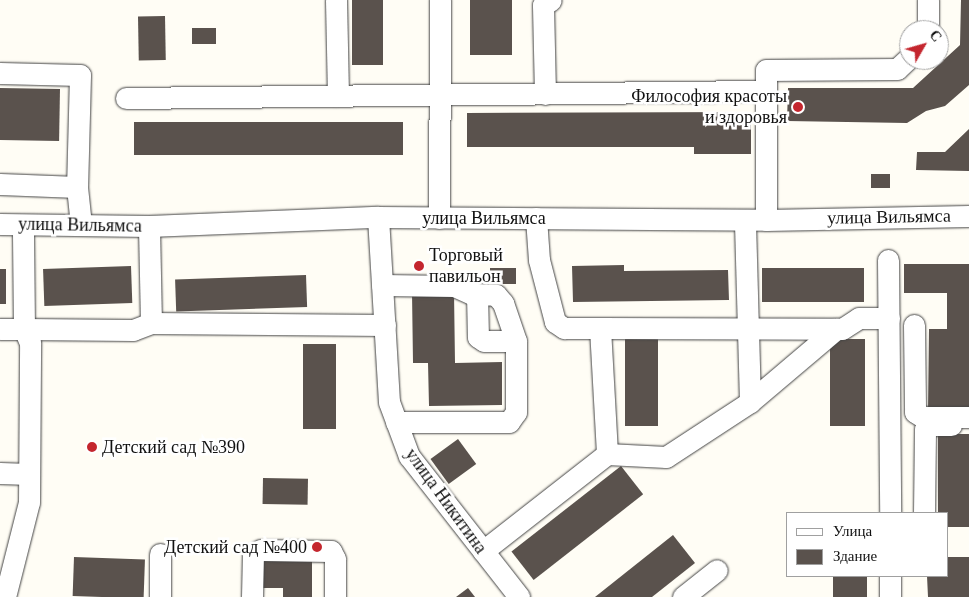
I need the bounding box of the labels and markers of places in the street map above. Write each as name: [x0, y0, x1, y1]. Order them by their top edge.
place label: Философия красоты и здоровья: [631, 86, 787, 128]
marker: Философия красоты и здоровья: [791, 100, 805, 114]
place label: Торговый павильон: [429, 245, 503, 288]
marker: Торговый павильон: [413, 260, 425, 272]
place label: Детский сад №390: [102, 436, 245, 458]
marker: Детский сад №390: [86, 441, 98, 453]
place label: Детский сад №400: [164, 536, 307, 558]
marker: Детский сад №400: [311, 541, 323, 553]

